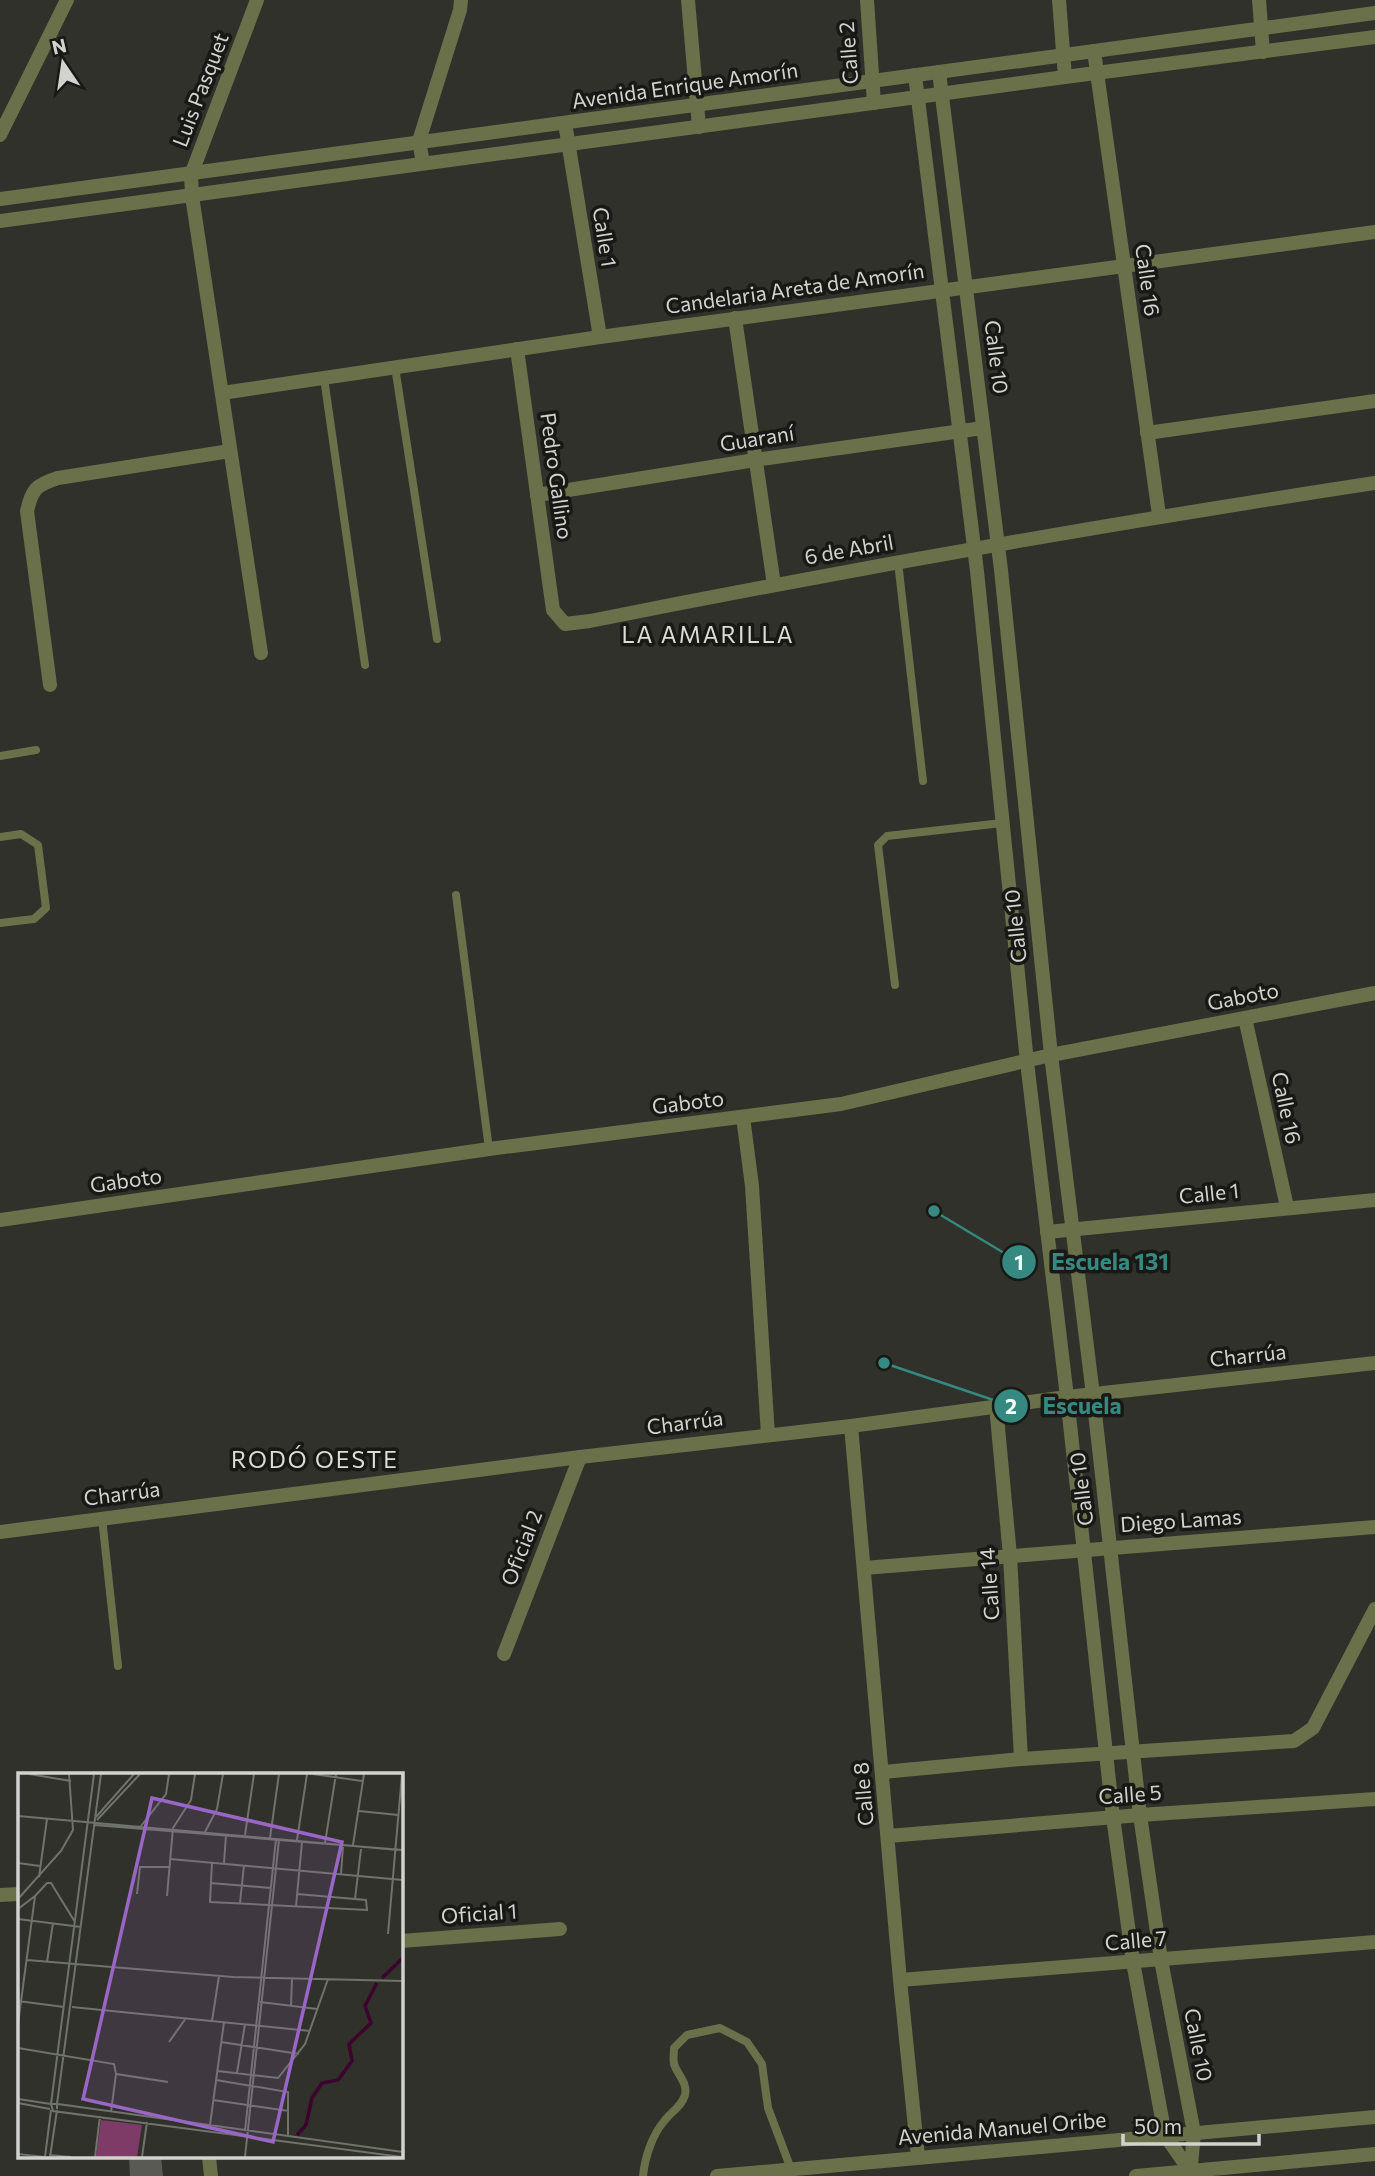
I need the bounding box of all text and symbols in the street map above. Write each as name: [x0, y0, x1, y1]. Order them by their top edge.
street label: Calle 2: [833, 21, 862, 85]
north arrow: [28, 28, 98, 98]
street label: Luis Pasquet: [166, 29, 233, 150]
text: N: [50, 33, 69, 59]
street label: Avenida Enrique Amorín: [570, 56, 800, 113]
street label: Calle 1: [588, 205, 623, 268]
street label: Calle 16: [1131, 242, 1166, 318]
street label: Candelaria Areta de Amorín: [664, 257, 926, 318]
street label: Calle 10: [981, 319, 1014, 395]
street label: Pedro Gallino: [536, 411, 579, 541]
street label: Guaraní: [718, 419, 796, 456]
street label: 6 de Abril: [802, 528, 895, 569]
district label: LA AMARILLA: [621, 620, 795, 648]
street label: Calle 10: [998, 888, 1031, 964]
street label: Gaboto: [1205, 976, 1281, 1015]
street label: Calle 16: [1268, 1069, 1307, 1146]
street label: Gaboto: [650, 1085, 725, 1118]
street label: Gaboto: [88, 1162, 163, 1197]
street label: Calle 1: [1178, 1177, 1240, 1208]
callout: Escuela 131: [1002, 1240, 1182, 1284]
text: Escuela 131: [1051, 1247, 1169, 1275]
text: 1: [1014, 1249, 1024, 1274]
street label: Charrúa: [1208, 1338, 1287, 1371]
callout: Escuela: [993, 1384, 1135, 1428]
text: Escuela: [1042, 1391, 1122, 1419]
text: 2: [1005, 1393, 1017, 1418]
street label: Charrúa: [645, 1404, 725, 1439]
district label: RODÓ OESTE: [231, 1445, 399, 1473]
street label: Calle 10: [1064, 1451, 1097, 1527]
street label: Charrúa: [82, 1475, 162, 1510]
street label: Diego Lamas: [1119, 1503, 1242, 1536]
street label: Oficial 2: [495, 1506, 546, 1589]
street label: Calle 14: [973, 1547, 1004, 1621]
street label: Calle 8: [847, 1761, 878, 1827]
inset map: [18, 1773, 402, 2158]
street label: Calle 5: [1097, 1779, 1162, 1808]
street label: Oficial 1: [440, 1897, 518, 1928]
street label: Calle 7: [1104, 1924, 1168, 1955]
street label: Calle 10: [1180, 2006, 1219, 2083]
scale bar: [1123, 2102, 1260, 2146]
street label: Avenida Manuel Oribe: [897, 2106, 1107, 2149]
text: 50 m: [1134, 2113, 1182, 2138]

